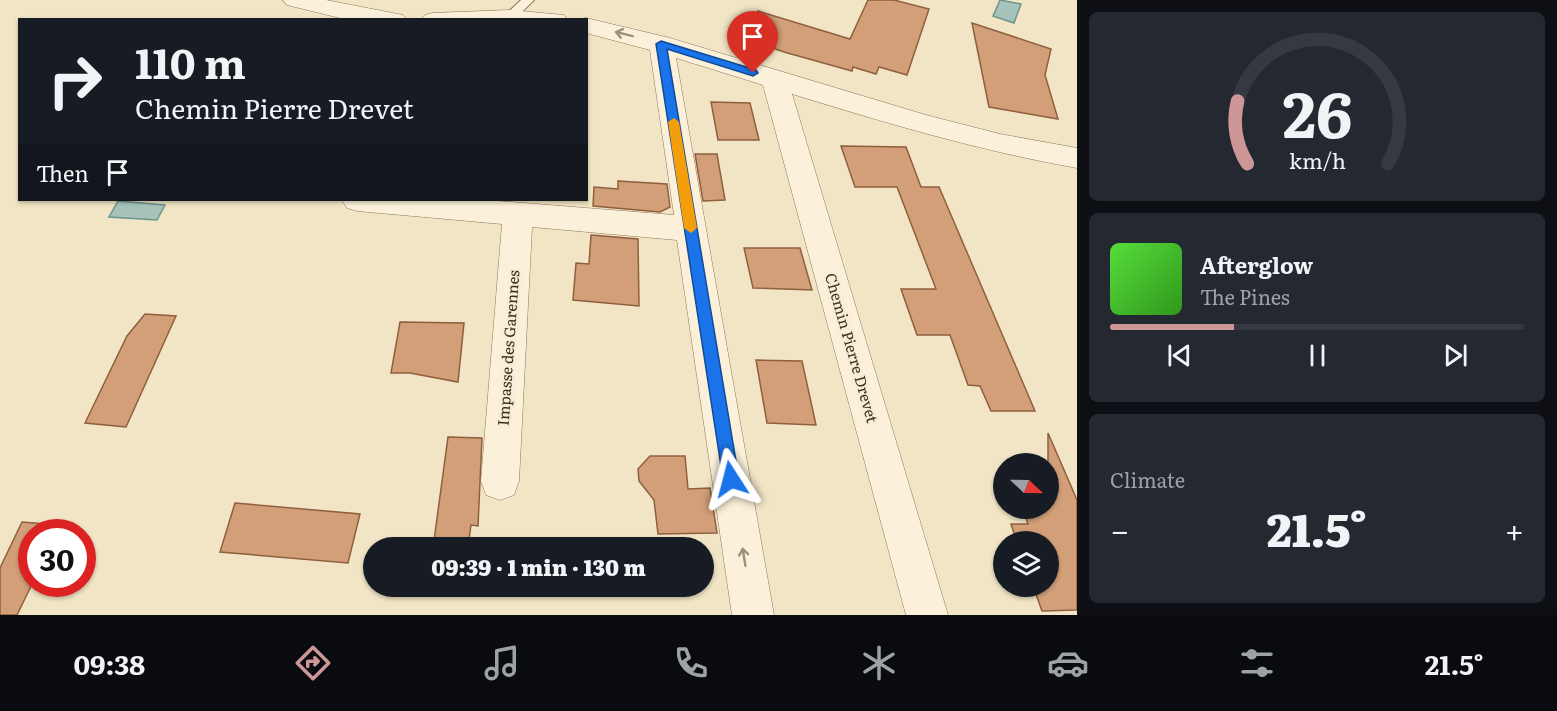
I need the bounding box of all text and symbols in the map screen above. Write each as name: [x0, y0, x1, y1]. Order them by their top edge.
pin: [727, 11, 778, 73]
icon: arrive: [736, 20, 769, 53]
one-way arrow: [615, 28, 634, 39]
text: 110 m: [135, 30, 246, 92]
icon: right: [36, 42, 114, 120]
text: 26: [1282, 65, 1352, 157]
text: Chemin Pierre Drevet: [135, 87, 414, 127]
text: km/h: [1288, 144, 1346, 176]
text: Then: [36, 156, 89, 189]
icon: arrive: [101, 156, 134, 189]
text: Afterglow: [1200, 248, 1313, 281]
street label: Impasse des Garennes: [491, 269, 524, 427]
street label: Chemin Pierre Drevet: [820, 270, 885, 425]
text: The Pines: [1200, 281, 1290, 311]
icon: previous: [1163, 339, 1196, 372]
icon: pause: [1301, 339, 1334, 372]
icon: next: [1439, 339, 1472, 372]
position arrow: [699, 447, 763, 511]
north arrow: [993, 453, 1059, 519]
map controls: [993, 453, 1059, 597]
text: Climate: [1110, 464, 1185, 494]
text: 21.5°: [1267, 494, 1367, 561]
text: −: [1110, 504, 1129, 553]
text: +: [1505, 504, 1524, 553]
speed limit sign: 30: [18, 519, 96, 597]
button: layers: [993, 531, 1059, 597]
one-way arrow: [738, 548, 749, 568]
text: 09:39 · 1 min · 130 m: [431, 550, 646, 583]
icon: directions: [292, 642, 334, 684]
icon: music: [481, 642, 523, 684]
icon: phone: [670, 642, 712, 684]
icon: climate: [858, 642, 900, 684]
icon: car: [1047, 642, 1089, 684]
icon: filters: [1236, 642, 1278, 684]
text: 09:38: [73, 643, 145, 683]
text: 21.5°: [1425, 643, 1484, 683]

